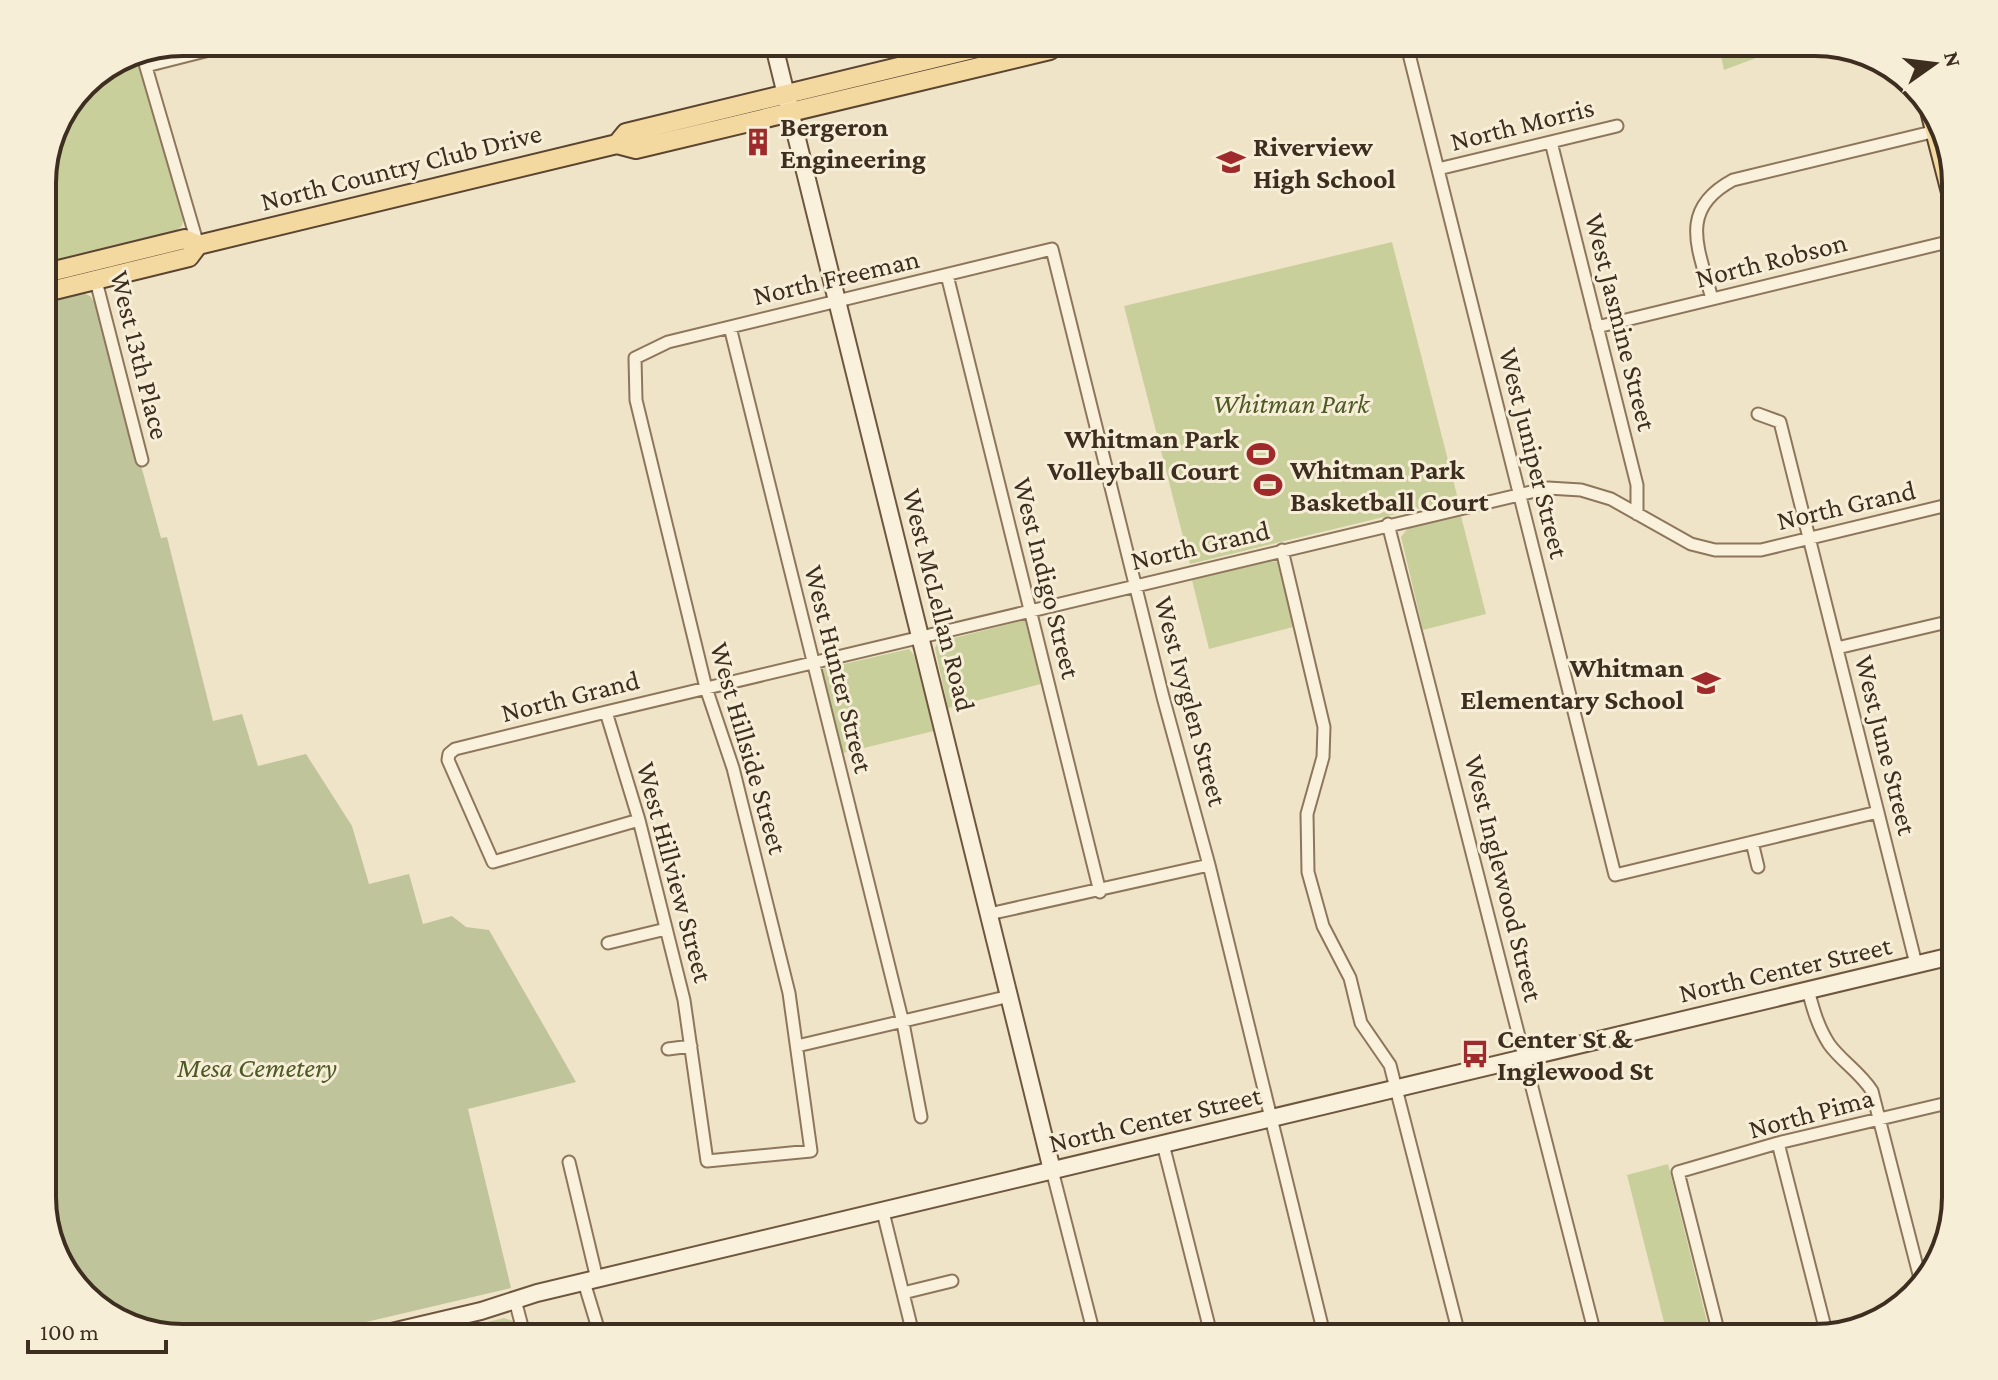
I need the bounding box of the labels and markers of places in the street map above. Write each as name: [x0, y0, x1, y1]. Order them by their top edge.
place label: Bergeron Engineering: [780, 111, 926, 174]
building icon: Bergeron Engineering: [743, 127, 773, 157]
place label: Riverview High School: [1253, 131, 1396, 194]
school or university icon: Riverview High School: [1216, 147, 1246, 177]
place label: Whitman Park Volleyball Court: [1046, 423, 1240, 486]
sports icon: Whitman Park Volleyball Court: [1246, 439, 1276, 469]
place label: Whitman Park Basketball Court: [1289, 454, 1490, 517]
sports icon: Whitman Park Basketball Court: [1253, 470, 1283, 500]
place label: Whitman Elementary School: [1460, 652, 1684, 715]
school or university icon: Whitman Elementary School: [1691, 668, 1721, 698]
place label: Center St & Inglewood St: [1497, 1023, 1654, 1086]
bus stop icon: Center St & Inglewood St: [1460, 1039, 1490, 1069]

